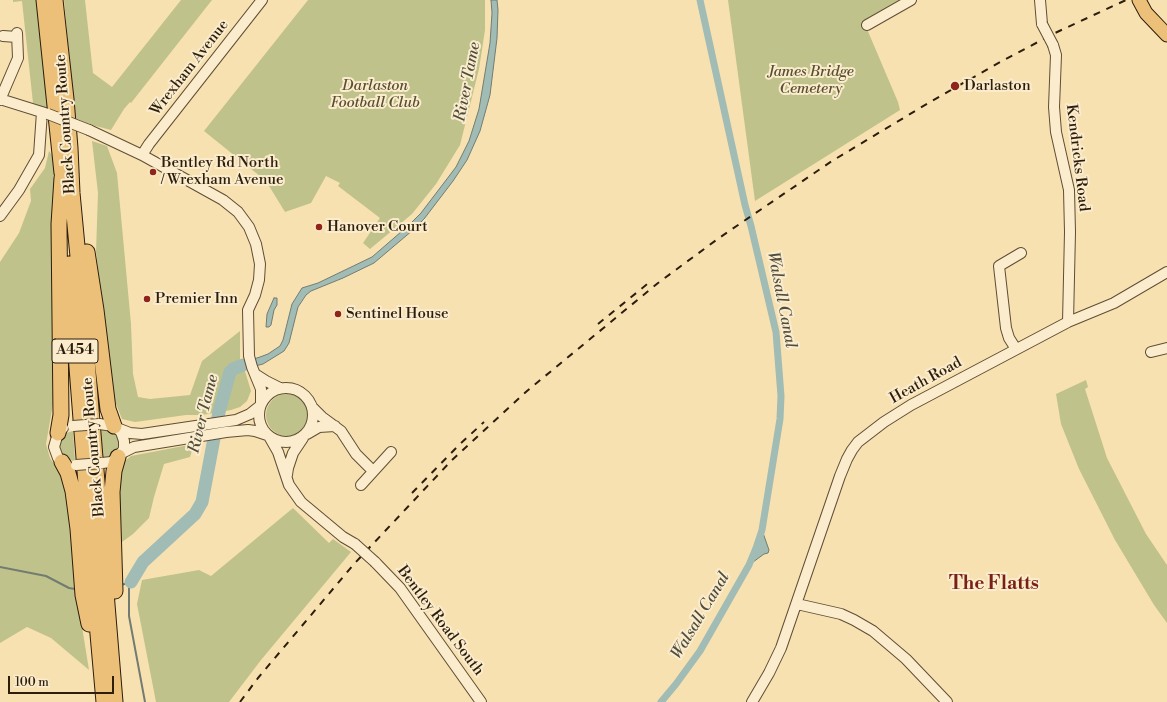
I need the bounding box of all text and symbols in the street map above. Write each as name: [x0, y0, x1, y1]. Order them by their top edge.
street label: Wrexham Avenue: [147, 16, 233, 120]
water label: River Tame: [451, 41, 485, 123]
street label: Black Country Route: [52, 54, 80, 194]
park label: James Bridge Cemetery: [768, 63, 854, 98]
park label: Darlaston Football Club: [330, 77, 420, 112]
place label: Darlaston: [964, 77, 1031, 95]
marker: Darlaston: [949, 80, 961, 92]
street label: Kendricks Road: [1061, 103, 1093, 213]
place label: Bentley Rd North / Wrexham Avenue: [161, 154, 284, 189]
marker: Bentley Rd North / Wrexham Avenue: [148, 167, 158, 177]
place label: Hanover Court: [327, 218, 428, 236]
marker: Hanover Court: [314, 222, 324, 232]
water label: Walsall Canal: [762, 250, 800, 350]
place label: Premier Inn: [155, 290, 238, 308]
marker: Premier Inn: [142, 294, 152, 304]
place label: Sentinel House: [346, 305, 449, 323]
marker: Sentinel House: [333, 309, 343, 319]
road number: A454: [52, 339, 98, 363]
street label: Heath Road: [887, 354, 965, 408]
water label: River Tame: [185, 373, 223, 455]
street label: Black Country Route: [79, 376, 109, 518]
street label: Bentley Road South: [393, 563, 487, 679]
water label: Walsall Canal: [668, 569, 734, 663]
district label: The Flatts: [949, 573, 1039, 595]
scale bar: [10, 668, 116, 694]
text: 100 m: [15, 675, 49, 690]

